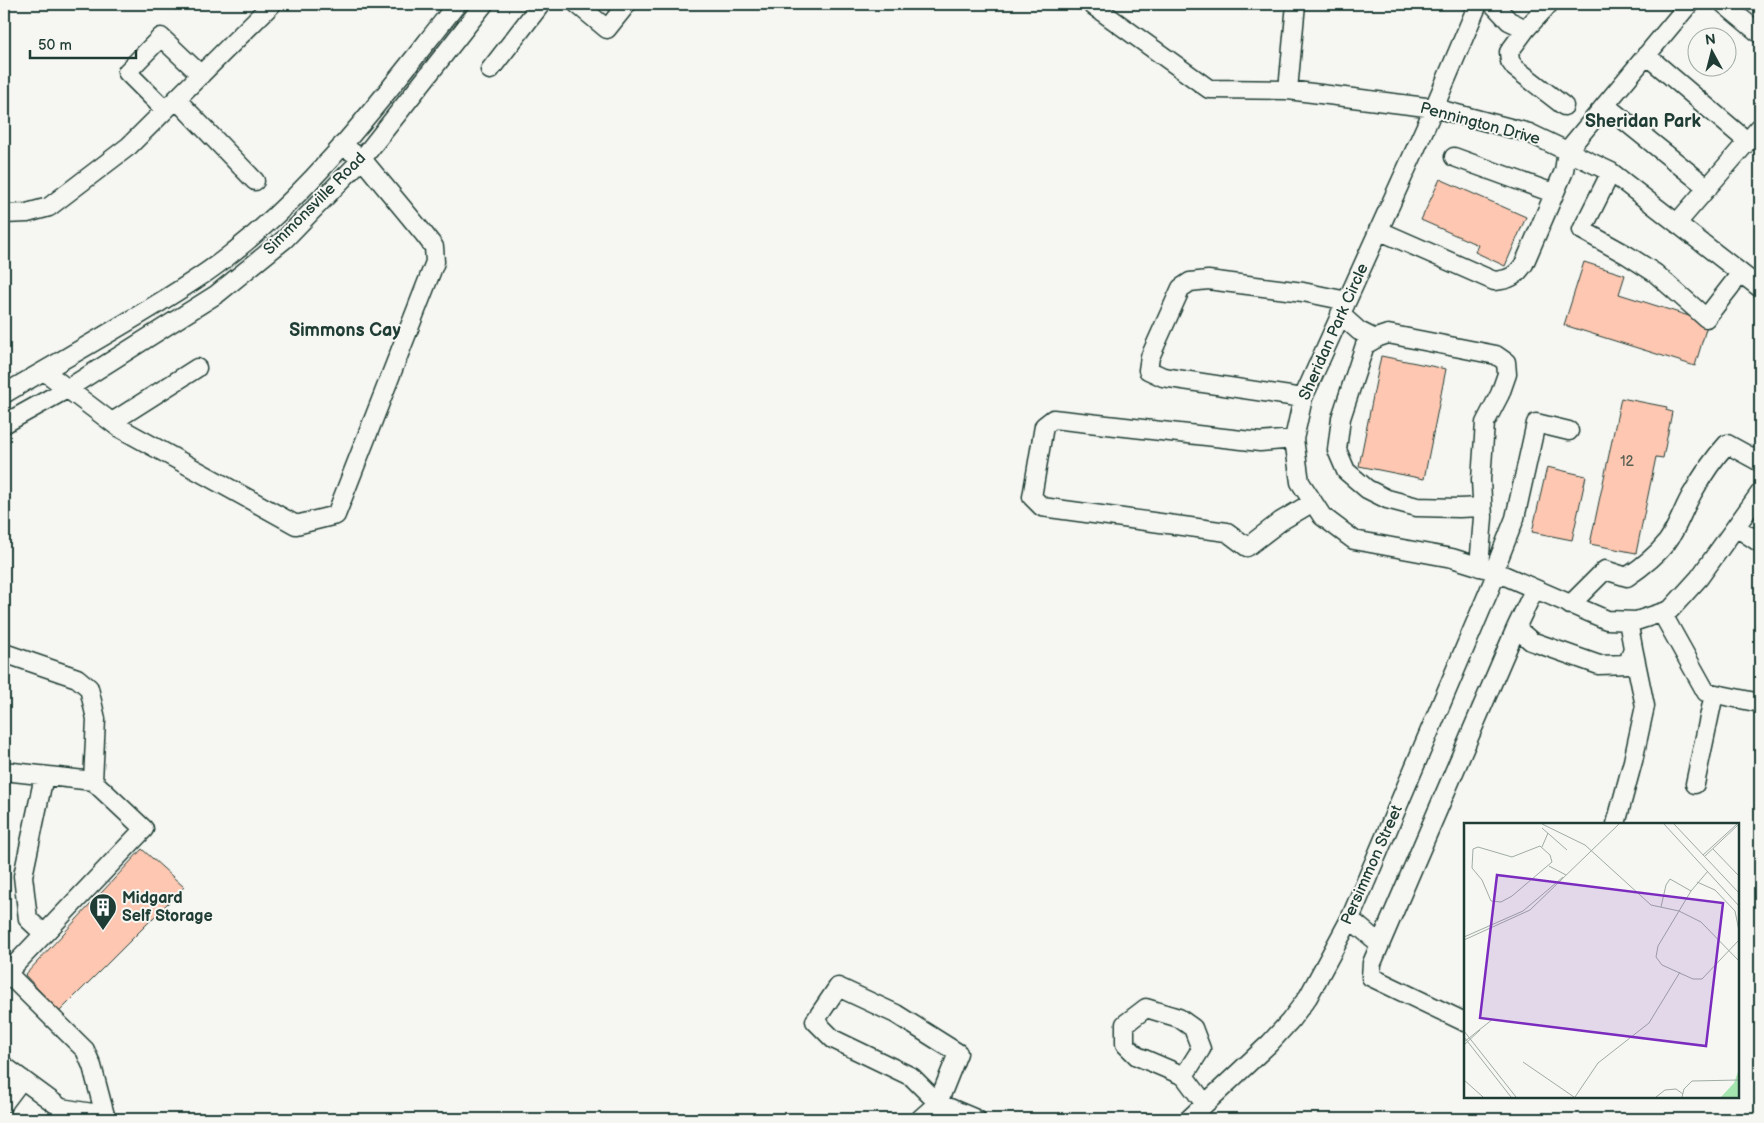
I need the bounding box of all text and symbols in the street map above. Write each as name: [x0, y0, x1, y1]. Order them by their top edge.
scale bar: [30, 28, 136, 60]
north arrow: [1686, 28, 1736, 78]
text: N: [1704, 31, 1717, 49]
text: 50 m: [38, 36, 72, 55]
street label: Pennington Drive: [1418, 99, 1543, 149]
district label: Sheridan Park: [1585, 111, 1701, 132]
street label: Simmonsville Road: [260, 149, 370, 259]
street label: Sheridan Park Circle: [1295, 260, 1373, 403]
district label: Simmons Cay: [289, 320, 401, 341]
house number: 12: [1620, 453, 1635, 470]
street label: Persimmon Street: [1337, 802, 1407, 928]
inset map: [1464, 823, 1739, 1098]
place label: Midgard Self Storage: [122, 889, 213, 926]
building icon: Midgard Self Storage: [88, 892, 118, 931]

